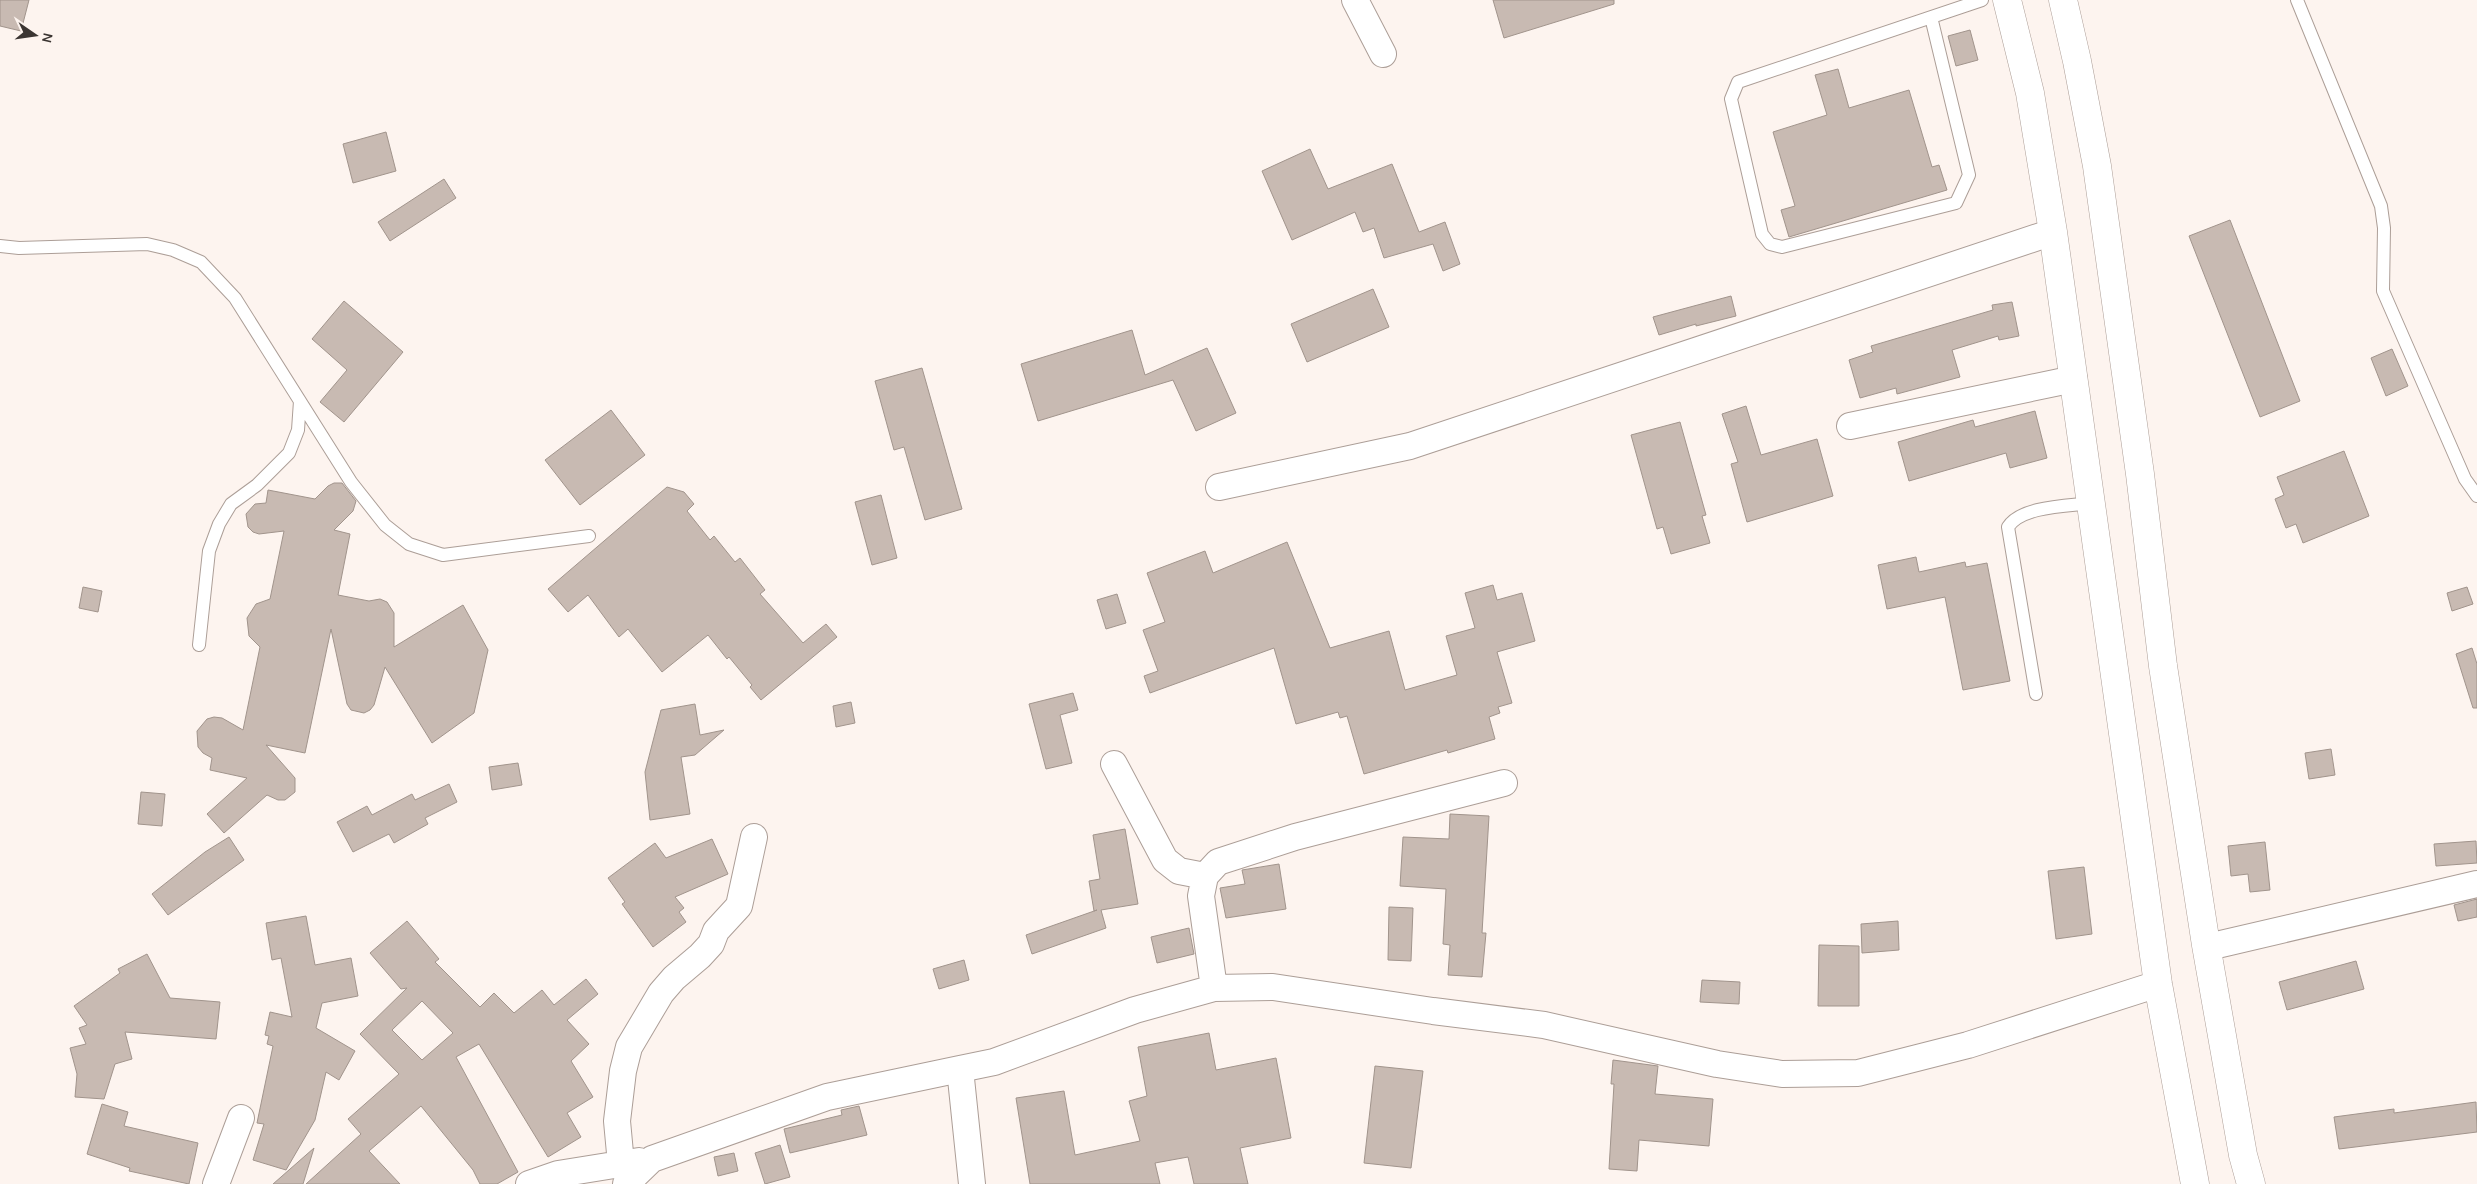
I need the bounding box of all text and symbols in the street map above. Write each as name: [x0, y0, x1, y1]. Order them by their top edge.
north arrow: [10, 10, 60, 60]
text: N: [38, 31, 57, 45]

